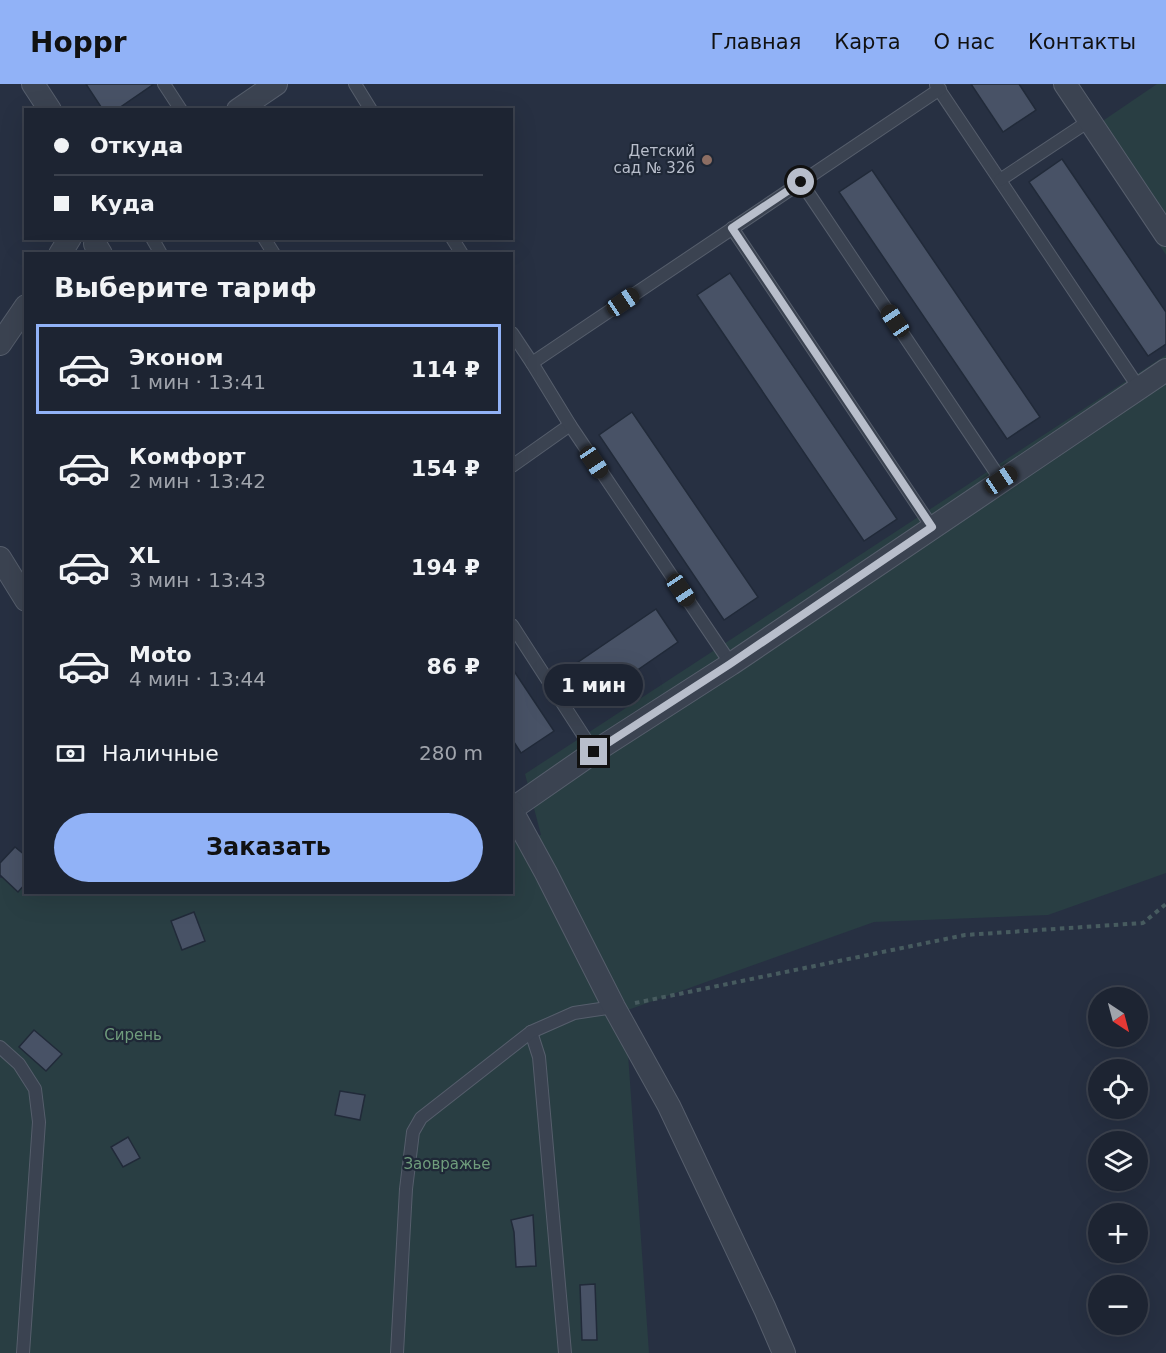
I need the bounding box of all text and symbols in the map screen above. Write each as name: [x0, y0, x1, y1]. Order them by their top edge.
text: Hoppr: [30, 26, 127, 59]
text: Главная: [711, 30, 801, 54]
text: Карта: [834, 30, 901, 54]
text: О нас: [934, 30, 995, 54]
text: Контакты: [1028, 30, 1136, 54]
text: Откуда: [90, 133, 183, 158]
place label: Детский сад № 326: [613, 142, 695, 177]
marker: Детский сад № 326: [700, 153, 714, 167]
route start: [787, 168, 814, 195]
text: Куда: [90, 191, 155, 216]
text: Выберите тариф: [54, 272, 317, 303]
car: [603, 284, 643, 320]
car: [877, 301, 913, 341]
icon: car: [57, 342, 111, 396]
text: Эконом: [129, 345, 224, 370]
text: 114 ₽: [411, 357, 480, 382]
text: 1 мин · 13:41: [129, 370, 266, 394]
icon: car: [57, 441, 111, 495]
car: [576, 442, 612, 482]
text: Комфорт: [129, 444, 246, 469]
text: 154 ₽: [411, 456, 480, 481]
car: [981, 462, 1021, 498]
text: 2 мин · 13:42: [129, 469, 266, 493]
icon: car: [57, 540, 111, 594]
text: XL: [129, 543, 160, 568]
text: 194 ₽: [411, 555, 480, 580]
text: 3 мин · 13:43: [129, 568, 266, 592]
car: [663, 570, 699, 610]
icon: car: [57, 639, 111, 693]
text: Moto: [129, 642, 192, 667]
text: 86 ₽: [426, 654, 480, 679]
callout: 1 мин: [544, 665, 644, 707]
text: 4 мин · 13:44: [129, 667, 266, 691]
text: 1 мин: [561, 673, 626, 697]
icon: cash: [54, 737, 87, 770]
route end: [580, 738, 607, 765]
text: Наличные: [102, 741, 219, 766]
text: 280 m: [419, 741, 483, 765]
button: Заказать: [54, 813, 483, 882]
north arrow: [1088, 987, 1148, 1047]
map controls: [1088, 987, 1148, 1335]
park label: Сирень: [104, 1026, 162, 1044]
button: locate: [1088, 1059, 1148, 1119]
button: layers: [1088, 1131, 1148, 1191]
park label: Заовражье: [403, 1155, 491, 1173]
button: +: [1088, 1203, 1148, 1263]
button: −: [1088, 1275, 1148, 1335]

